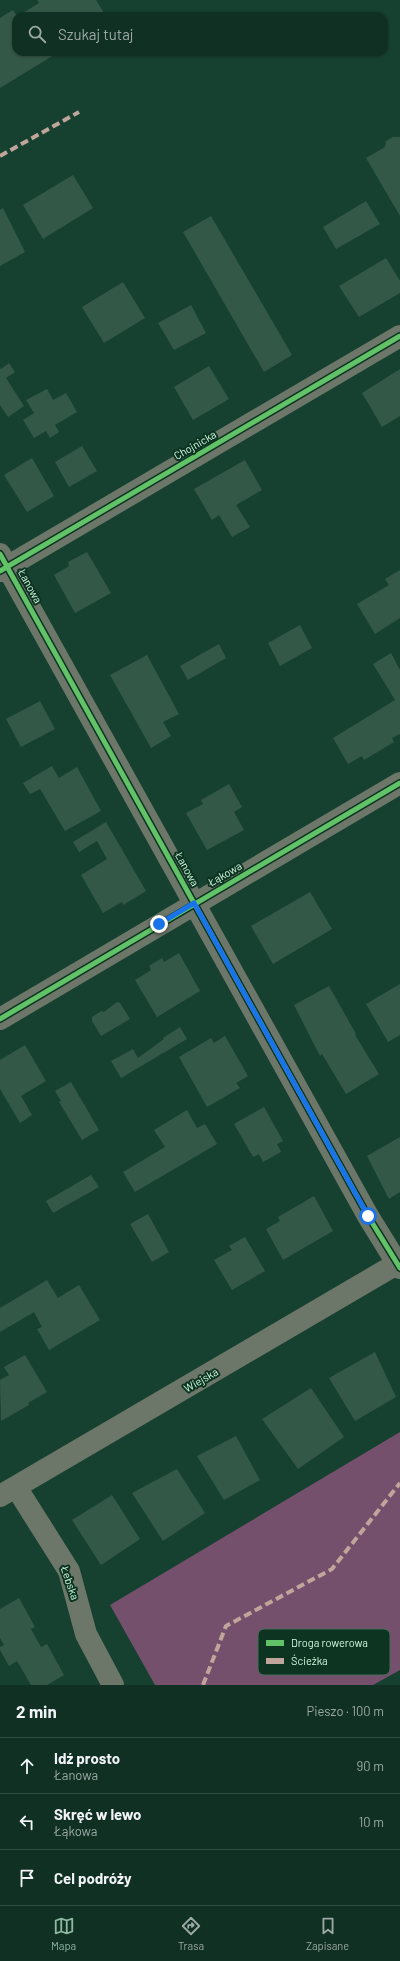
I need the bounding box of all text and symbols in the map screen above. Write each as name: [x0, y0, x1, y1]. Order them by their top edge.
search box: [12, 12, 388, 56]
icon: search: [26, 23, 48, 45]
text: Szukaj tutaj: [58, 25, 134, 43]
street label: Chojnicka: [171, 427, 218, 462]
street label: Łanowa: [15, 565, 45, 605]
street label: Łanowa: [172, 848, 202, 888]
street label: Łąkowa: [205, 859, 244, 889]
route end: [150, 915, 168, 933]
route start: [359, 1207, 377, 1225]
street label: Wiejska: [181, 1365, 220, 1395]
street label: Łebska: [58, 1563, 82, 1601]
legend: [258, 1629, 390, 1675]
text: Droga rowerowa: [291, 1636, 368, 1649]
text: Ścieżka: [291, 1654, 328, 1667]
text: 2 min: [16, 1701, 57, 1721]
text: Pieszo · 100 m: [307, 1703, 384, 1719]
text: Idź prosto: [54, 1749, 120, 1767]
icon: ahead: [16, 1755, 38, 1777]
text: 90 m: [357, 1758, 384, 1774]
text: Łanowa: [54, 1767, 98, 1783]
text: Skręć w lewo: [54, 1805, 141, 1823]
icon: left: [16, 1811, 38, 1833]
text: 10 m: [359, 1814, 384, 1830]
text: Łąkowa: [54, 1823, 97, 1839]
icon: arrive: [16, 1867, 38, 1889]
text: Cel podróży: [54, 1869, 132, 1887]
tab: Mapa: [51, 1915, 76, 1952]
tab: Trasa: [178, 1915, 204, 1952]
tab: Zapisane: [306, 1915, 349, 1952]

